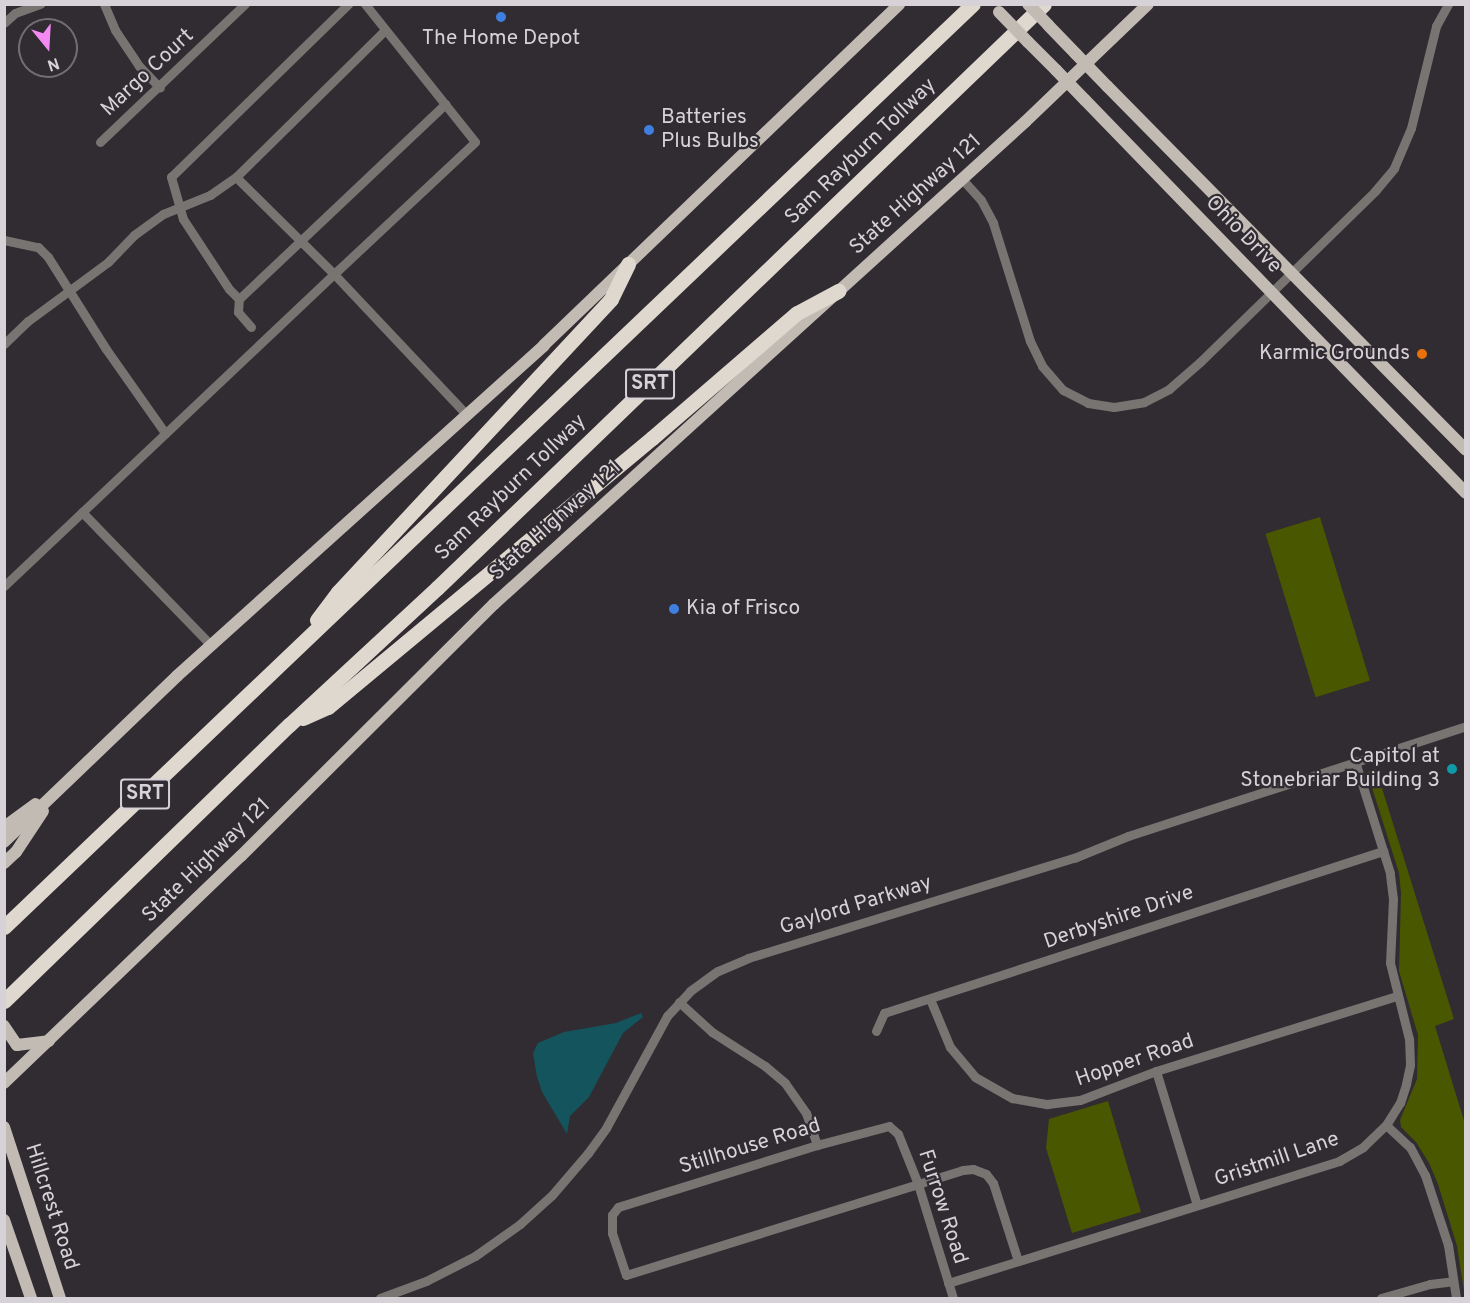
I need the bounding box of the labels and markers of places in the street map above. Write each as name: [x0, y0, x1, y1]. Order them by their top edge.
marker: The Home Depot: [494, 10, 508, 24]
place label: The Home Depot: [422, 26, 580, 52]
place label: Batteries Plus Bulbs: [661, 105, 759, 155]
marker: Batteries Plus Bulbs: [642, 123, 656, 137]
place label: Karmic Grounds: [1259, 341, 1410, 367]
marker: Karmic Grounds: [1415, 347, 1429, 361]
place label: Kia of Frisco: [686, 596, 800, 622]
marker: Kia of Frisco: [667, 602, 681, 616]
place label: Capitol at Stonebriar Building 3: [1240, 744, 1440, 794]
marker: Capitol at Stonebriar Building 3: [1445, 762, 1459, 776]

